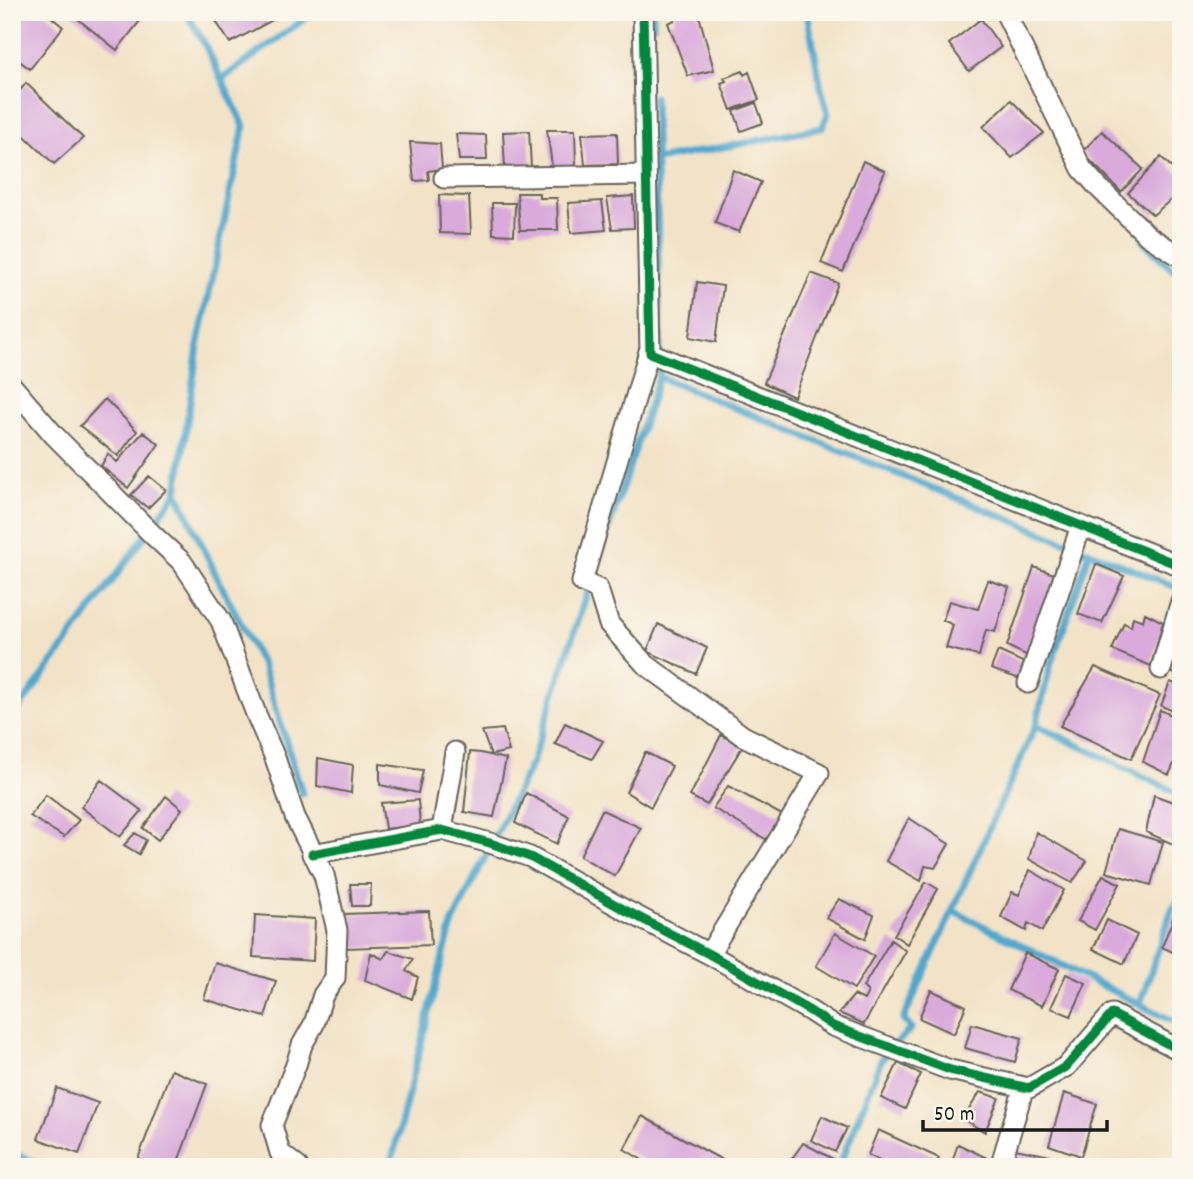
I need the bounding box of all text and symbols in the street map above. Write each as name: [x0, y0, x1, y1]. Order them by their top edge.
scale bar: [923, 1088, 1107, 1132]
text: 50 m: [934, 1101, 974, 1131]

